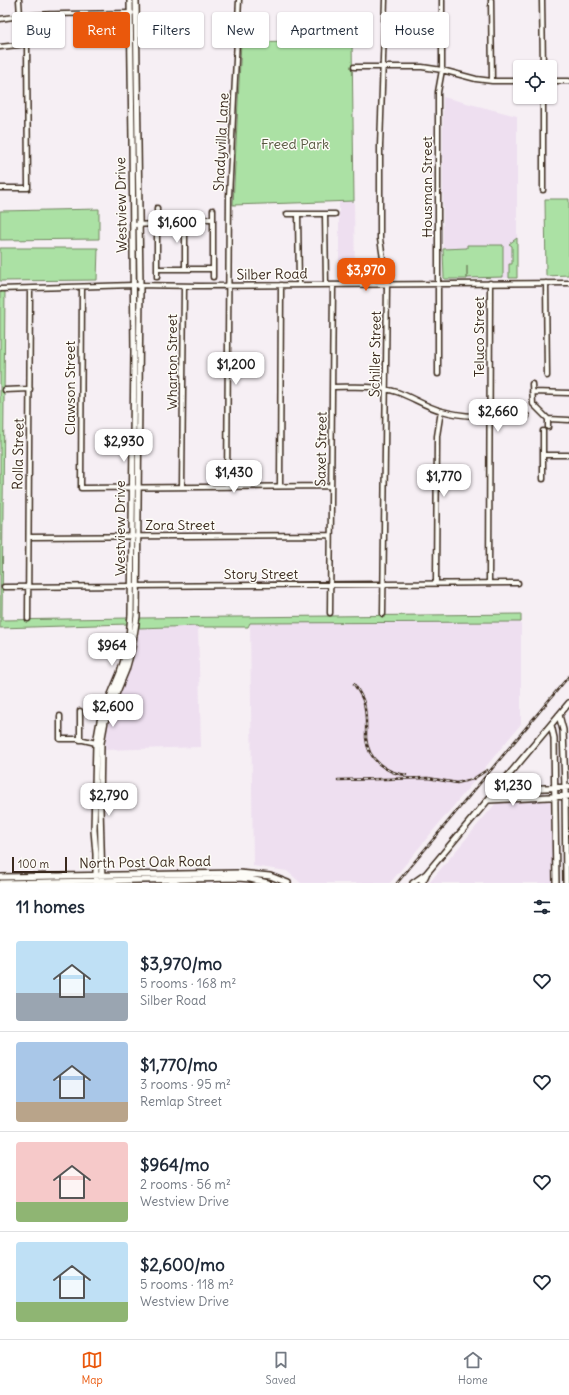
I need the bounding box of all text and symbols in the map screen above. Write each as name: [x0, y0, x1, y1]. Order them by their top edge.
chip: Buy: [12, 12, 65, 48]
chip: Rent: [73, 12, 130, 48]
chip: Filters: [138, 12, 204, 48]
chip: New: [212, 12, 269, 48]
chip: Apartment: [277, 12, 373, 48]
chip: House: [381, 12, 449, 48]
map controls: [513, 60, 557, 104]
button: locate: [513, 60, 557, 104]
street label: Shadyvilla Lane: [209, 92, 233, 192]
park label: Freed Park: [261, 135, 329, 153]
street label: Housman Street: [418, 136, 436, 238]
street label: Westview Drive: [111, 157, 131, 253]
pin: $1,600: [144, 210, 210, 244]
text: $1,600: [157, 214, 197, 231]
pin: $3,970: [333, 258, 399, 292]
text: $3,970: [346, 262, 386, 279]
street label: Silber Road: [236, 264, 308, 284]
street label: Teluco Street: [470, 296, 488, 377]
street label: Schiller Street: [365, 310, 385, 397]
street label: Wharton Street: [163, 314, 181, 410]
street label: Clawson Street: [61, 341, 79, 435]
pin: $1,200: [203, 352, 269, 386]
text: $1,200: [216, 356, 256, 373]
pin: $2,660: [465, 399, 531, 433]
text: $2,660: [478, 403, 518, 420]
street label: Saxet Street: [311, 411, 331, 487]
street label: Rolla Street: [8, 418, 28, 490]
pin: $2,930: [91, 429, 157, 463]
text: $2,930: [104, 433, 144, 450]
pin: $1,430: [201, 460, 267, 494]
text: $1,430: [215, 464, 253, 481]
pin: $1,770: [411, 464, 477, 498]
text: $1,770: [426, 468, 462, 485]
street label: Westview Drive: [111, 480, 129, 576]
street label: Zora Street: [145, 516, 215, 534]
street label: Story Street: [224, 565, 299, 583]
pin: $964: [88, 633, 136, 667]
text: $964: [97, 637, 127, 654]
pin: $2,600: [80, 694, 146, 728]
text: $2,600: [92, 698, 134, 715]
pin: $1,230: [480, 773, 546, 807]
text: $1,230: [494, 777, 532, 794]
pin: $2,790: [76, 783, 142, 817]
text: $2,790: [89, 787, 129, 804]
street label: North Post Oak Road: [79, 852, 211, 872]
scale bar: [12, 855, 67, 874]
text: 100 m: [18, 857, 49, 871]
text: 11 homes: [16, 896, 85, 918]
icon: filters: [531, 896, 553, 918]
text: $3,970/mo: [140, 953, 222, 975]
icon: home: [48, 957, 96, 1005]
icon: heart: [531, 970, 553, 992]
text: 5 rooms · 168 m²: [140, 975, 236, 992]
text: Silber Road: [140, 992, 206, 1009]
text: $1,770/mo: [140, 1054, 218, 1076]
icon: home: [48, 1058, 96, 1106]
icon: heart: [531, 1071, 553, 1093]
text: 3 rooms · 95 m²: [140, 1076, 231, 1093]
text: Remlap Street: [140, 1093, 222, 1110]
text: $964/mo: [140, 1154, 209, 1176]
icon: home: [48, 1158, 96, 1206]
icon: heart: [531, 1171, 553, 1193]
text: 2 rooms · 56 m²: [140, 1176, 231, 1193]
text: Westview Drive: [140, 1193, 229, 1210]
text: $2,600/mo: [140, 1254, 225, 1276]
icon: home: [48, 1258, 96, 1306]
icon: heart: [531, 1271, 553, 1293]
text: 5 rooms · 118 m²: [140, 1276, 234, 1293]
text: Westview Drive: [140, 1293, 229, 1310]
tab: Map: [81, 1349, 103, 1387]
tab: Saved: [266, 1349, 296, 1387]
tab: Home: [458, 1349, 488, 1387]

